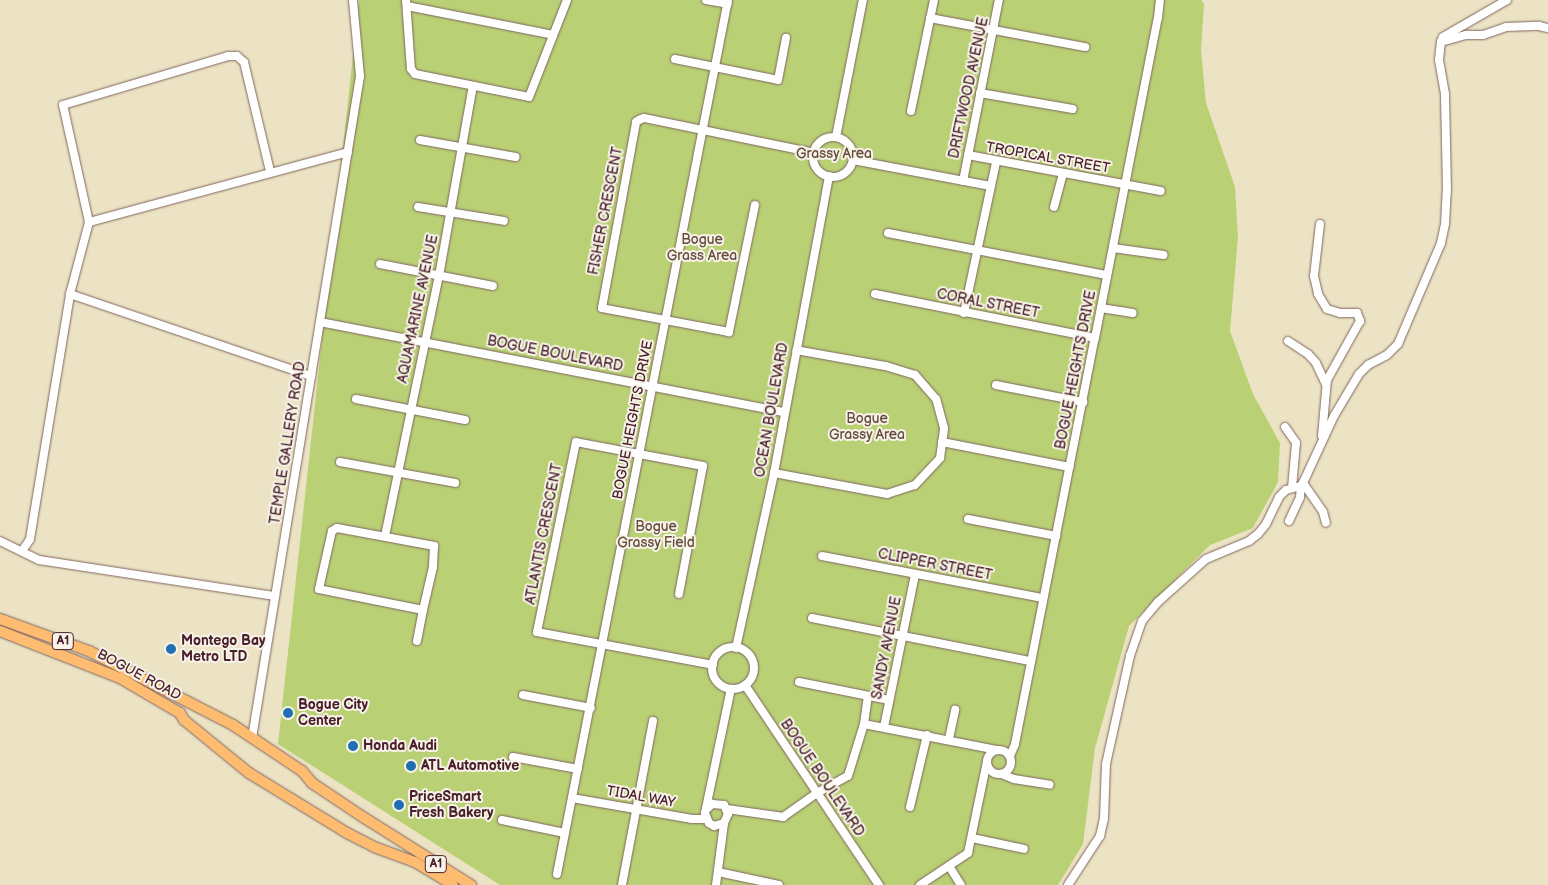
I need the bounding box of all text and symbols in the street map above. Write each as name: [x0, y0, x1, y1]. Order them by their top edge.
street label: DRIFTWOOD AVENUE: [946, 16, 992, 160]
street label: TROPICAL STREET: [985, 139, 1111, 177]
street label: FISHER CRESCENT: [585, 146, 627, 276]
park label: Grassy Area: [796, 146, 872, 162]
park label: Bogue Grass Area: [667, 232, 737, 264]
street label: AQUAMARINE AVENUE: [394, 233, 442, 385]
street label: CORAL STREET: [935, 286, 1041, 322]
street label: BOGUE HEIGHTS DRIVE: [1052, 289, 1100, 451]
street label: BOGUE BOULEVARD: [486, 333, 624, 375]
street label: BOGUE HEIGHTS DRIVE: [609, 339, 657, 501]
street label: OCEAN BOULEVARD: [752, 341, 792, 479]
street label: TEMPLE GALLERY ROAD: [267, 360, 309, 526]
park label: Bogue Grassy Area: [829, 411, 905, 444]
street label: ATLANTIS CRESCENT: [522, 462, 566, 606]
park label: Bogue Grassy Field: [617, 519, 695, 552]
street label: CLIPPER STREET: [876, 546, 994, 584]
street label: SANDY AVENUE: [869, 595, 905, 701]
road number: A1: [52, 631, 74, 650]
place label: Montego Bay Metro LTD: [181, 633, 265, 666]
marker: Montego Bay Metro LTD: [165, 643, 177, 655]
street label: BOGUE ROAD: [94, 646, 184, 704]
place label: Bogue City Center: [298, 697, 368, 730]
marker: Bogue City Center: [282, 707, 294, 719]
street label: BOGUE BOULEVARD: [776, 716, 868, 840]
place label: Honda Audi: [363, 738, 437, 754]
marker: Honda Audi: [347, 740, 359, 752]
place label: ATL Automotive: [421, 758, 519, 774]
marker: ATL Automotive: [405, 760, 417, 772]
street label: TIDAL WAY: [605, 783, 677, 811]
place label: PriceSmart Fresh Bakery: [409, 789, 494, 822]
marker: PriceSmart Fresh Bakery: [393, 799, 405, 811]
road number: A1: [425, 854, 447, 874]

